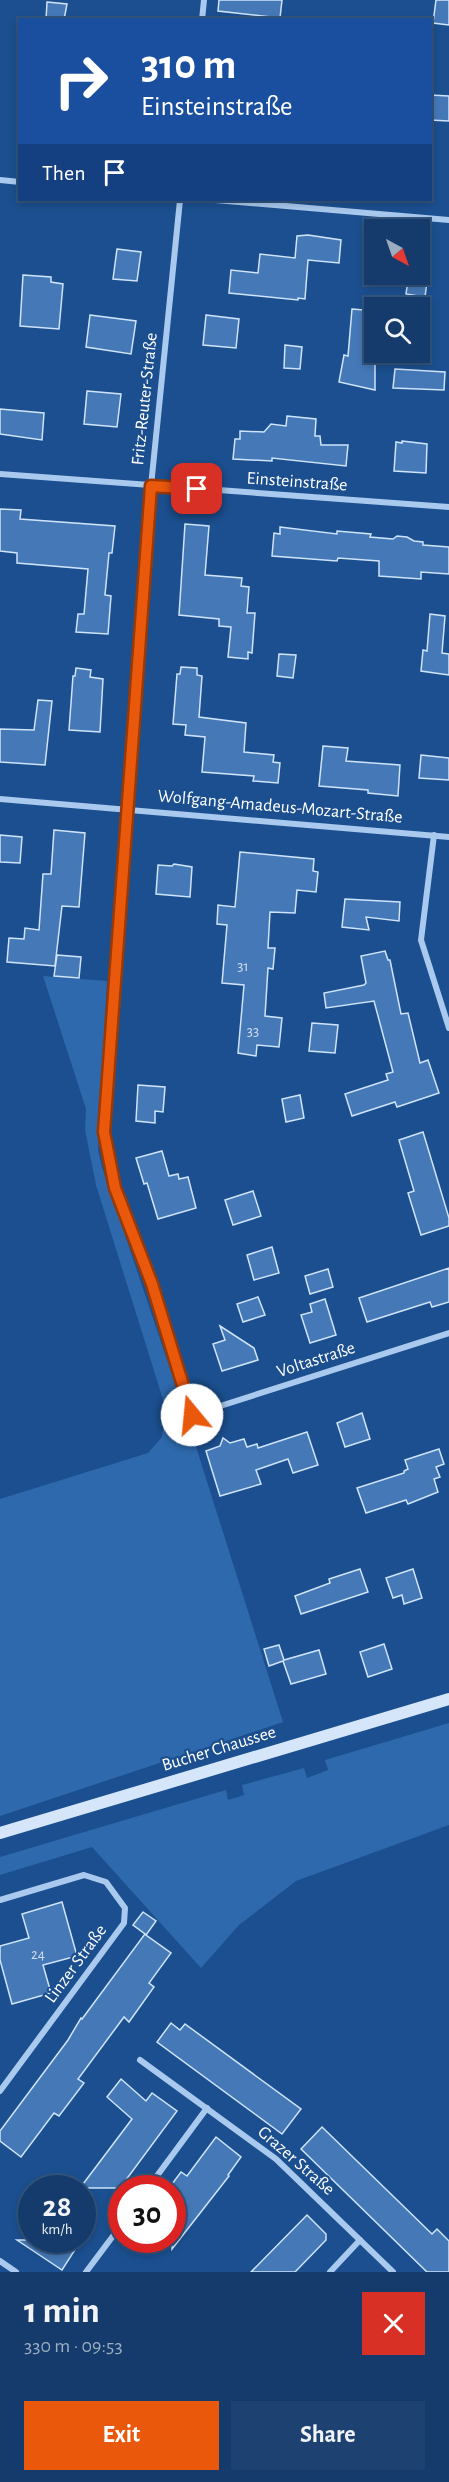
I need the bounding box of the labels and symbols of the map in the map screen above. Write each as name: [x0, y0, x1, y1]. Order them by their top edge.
north arrow: [364, 219, 430, 285]
street label: Fritz-Reuter-Straße: [129, 332, 161, 466]
pin: [171, 463, 222, 514]
street label: Einsteinstraße: [246, 469, 348, 495]
street label: Wolfgang-Amadeus-Mozart-Straße: [157, 787, 403, 827]
house number: 31: [237, 959, 249, 974]
house number: 33: [247, 1024, 259, 1039]
street label: Voltastraße: [275, 1339, 357, 1381]
position arrow: [160, 1383, 224, 1447]
street label: Bucher Chaussee: [160, 1723, 278, 1775]
street label: Linzer Straße: [42, 1922, 110, 2006]
house number: 24: [31, 1947, 45, 1962]
street label: Grazer Straße: [254, 2123, 338, 2199]
speed limit sign: 30: [108, 2175, 186, 2253]

